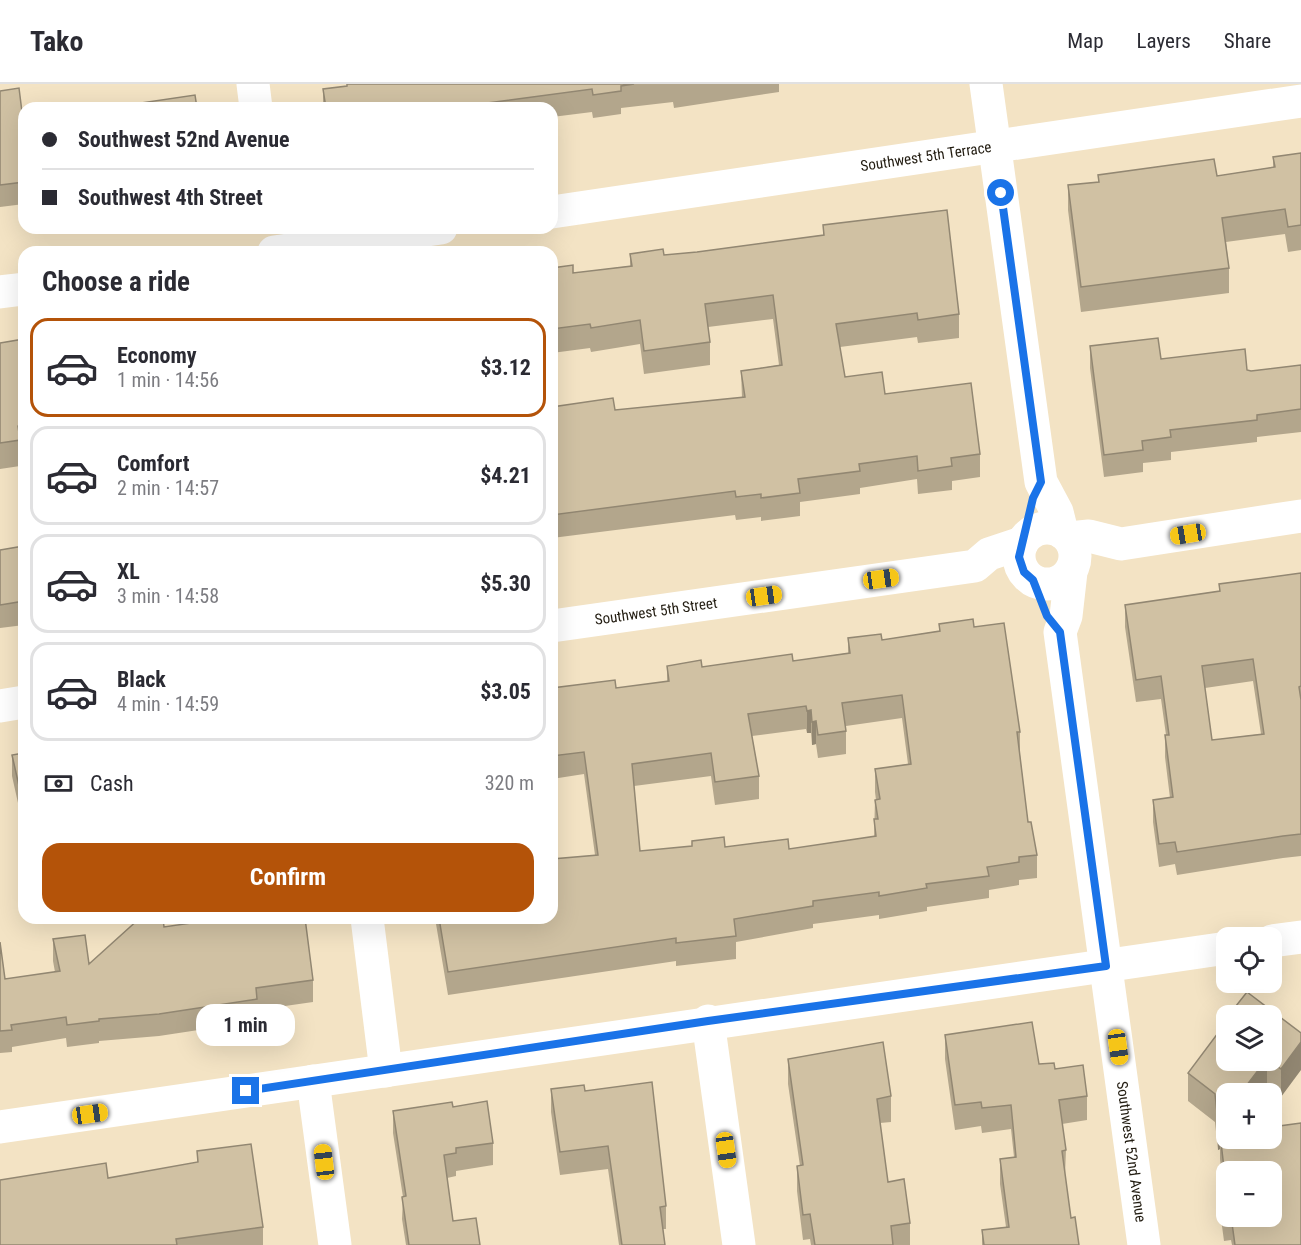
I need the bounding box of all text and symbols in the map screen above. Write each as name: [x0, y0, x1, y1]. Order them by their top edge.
text: Tako: [30, 25, 83, 58]
text: Map: [1067, 29, 1104, 53]
text: Layers: [1137, 29, 1191, 53]
text: Share: [1224, 29, 1271, 53]
text: Southwest 52nd Avenue: [78, 127, 290, 152]
street label: Southwest 5th Terrace: [859, 138, 993, 175]
route start: [987, 179, 1014, 206]
text: Southwest 4th Street: [78, 185, 263, 210]
text: Choose a ride: [42, 266, 190, 298]
icon: car: [45, 341, 99, 395]
text: Economy: [117, 343, 197, 368]
text: $3.12: [480, 355, 531, 380]
text: 1 min · 14:56: [117, 368, 219, 392]
icon: car: [45, 449, 99, 503]
text: Comfort: [117, 451, 190, 476]
text: $4.21: [480, 463, 531, 488]
text: 2 min · 14:57: [117, 476, 219, 500]
car: [1169, 522, 1207, 546]
icon: car: [45, 557, 99, 611]
text: XL: [117, 559, 140, 584]
car: [862, 568, 900, 590]
text: $5.30: [480, 571, 531, 596]
text: 3 min · 14:58: [117, 584, 219, 608]
car: [745, 585, 783, 607]
street label: Southwest 5th Street: [594, 594, 718, 629]
icon: car: [45, 665, 99, 719]
text: Black: [117, 667, 166, 692]
text: $3.05: [480, 679, 531, 704]
text: 4 min · 14:59: [117, 692, 219, 716]
icon: cash: [42, 767, 75, 800]
text: Cash: [90, 771, 134, 796]
text: 320 m: [485, 771, 534, 795]
button: Confirm: [42, 843, 534, 912]
map controls: [1216, 927, 1282, 1227]
button: locate: [1216, 927, 1282, 993]
callout: 1 min: [196, 1004, 296, 1046]
button: layers: [1216, 1005, 1282, 1071]
text: 1 min: [223, 1013, 268, 1037]
car: [1107, 1028, 1129, 1066]
route end: [232, 1077, 259, 1104]
street label: Southwest 52nd Avenue: [1113, 1080, 1150, 1223]
button: +: [1216, 1083, 1282, 1149]
car: [71, 1103, 109, 1125]
car: [715, 1131, 737, 1169]
car: [313, 1143, 335, 1181]
button: −: [1216, 1161, 1282, 1227]

